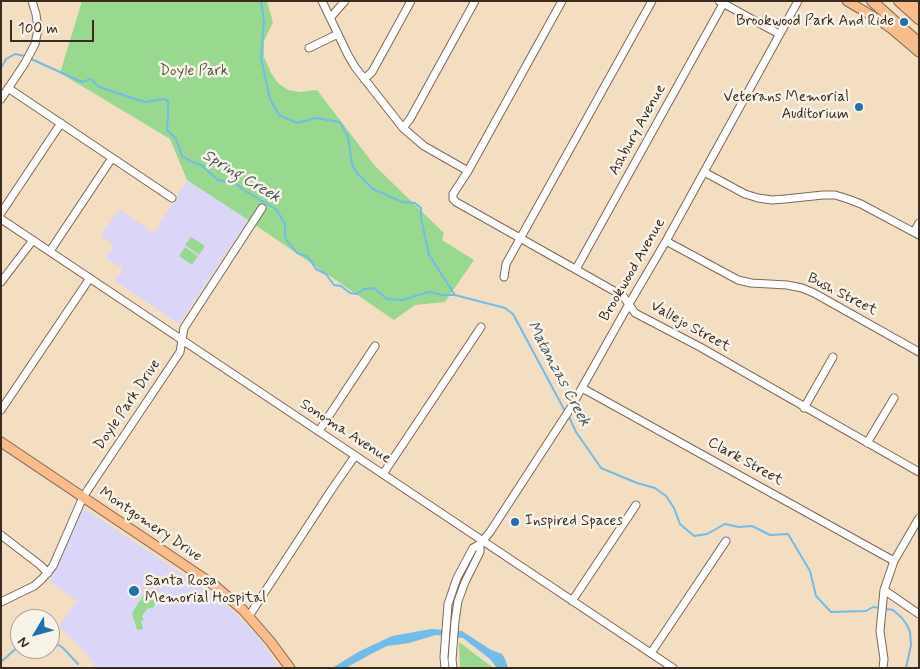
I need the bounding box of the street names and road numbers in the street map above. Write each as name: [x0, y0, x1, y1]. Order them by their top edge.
street label: Ashbury Avenue: [606, 81, 670, 179]
street label: Brookwood Avenue: [596, 215, 670, 325]
street label: Bush Street: [804, 270, 880, 320]
street label: Vallejo Street: [647, 298, 733, 356]
street label: Doyle Park Drive: [91, 356, 165, 454]
street label: Sonoma Avenue: [296, 396, 394, 468]
street label: Clark Street: [704, 434, 786, 490]
street label: Montgomery Drive: [95, 484, 205, 566]

